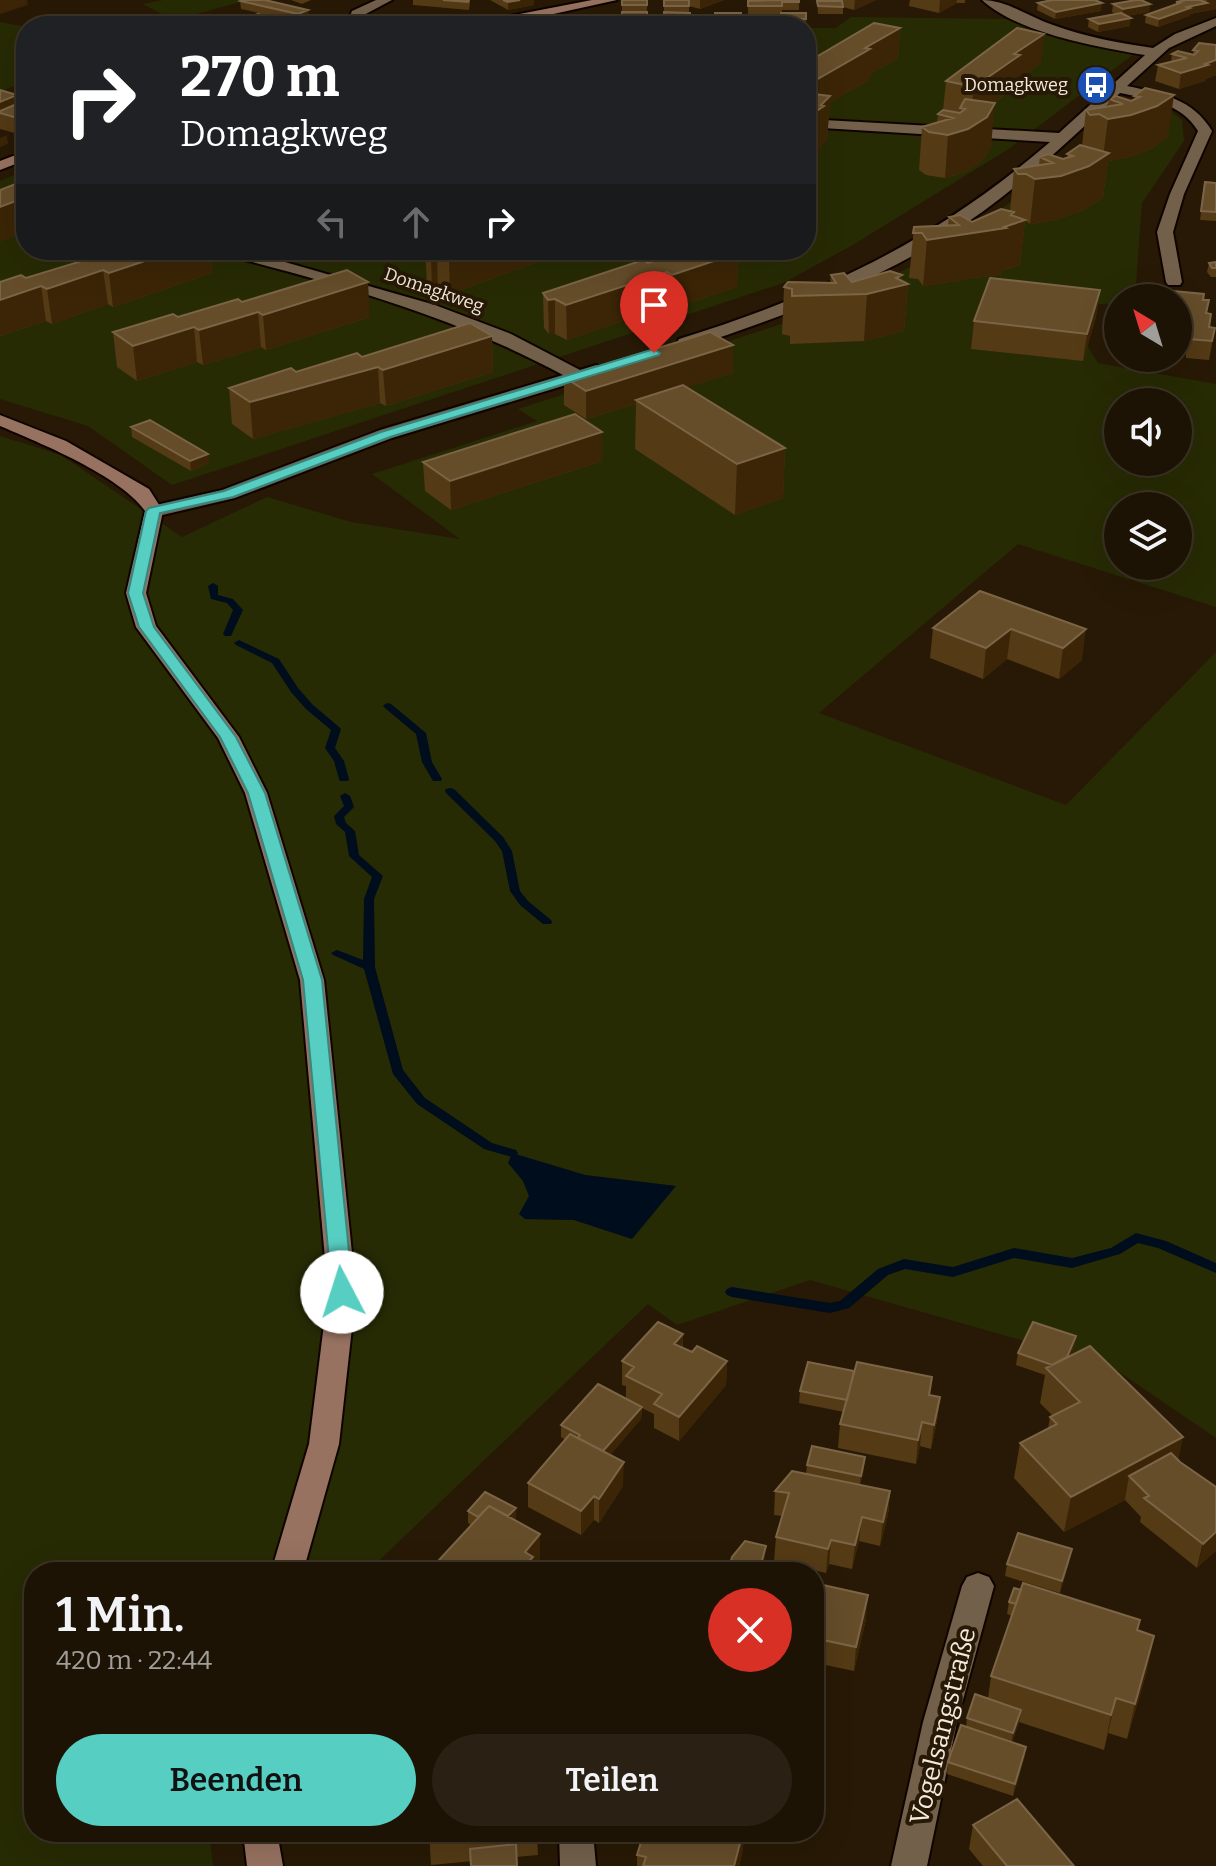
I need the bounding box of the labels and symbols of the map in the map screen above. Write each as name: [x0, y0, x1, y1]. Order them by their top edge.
bus stop icon: Domagkweg: [1075, 64, 1117, 106]
place label: Domagkweg: [964, 74, 1068, 96]
street label: Domagkweg: [381, 263, 487, 317]
pin: [620, 271, 688, 353]
north arrow: [1104, 284, 1192, 372]
position arrow: [300, 1250, 384, 1334]
street label: Vogelsangstraße: [904, 1624, 982, 1828]

